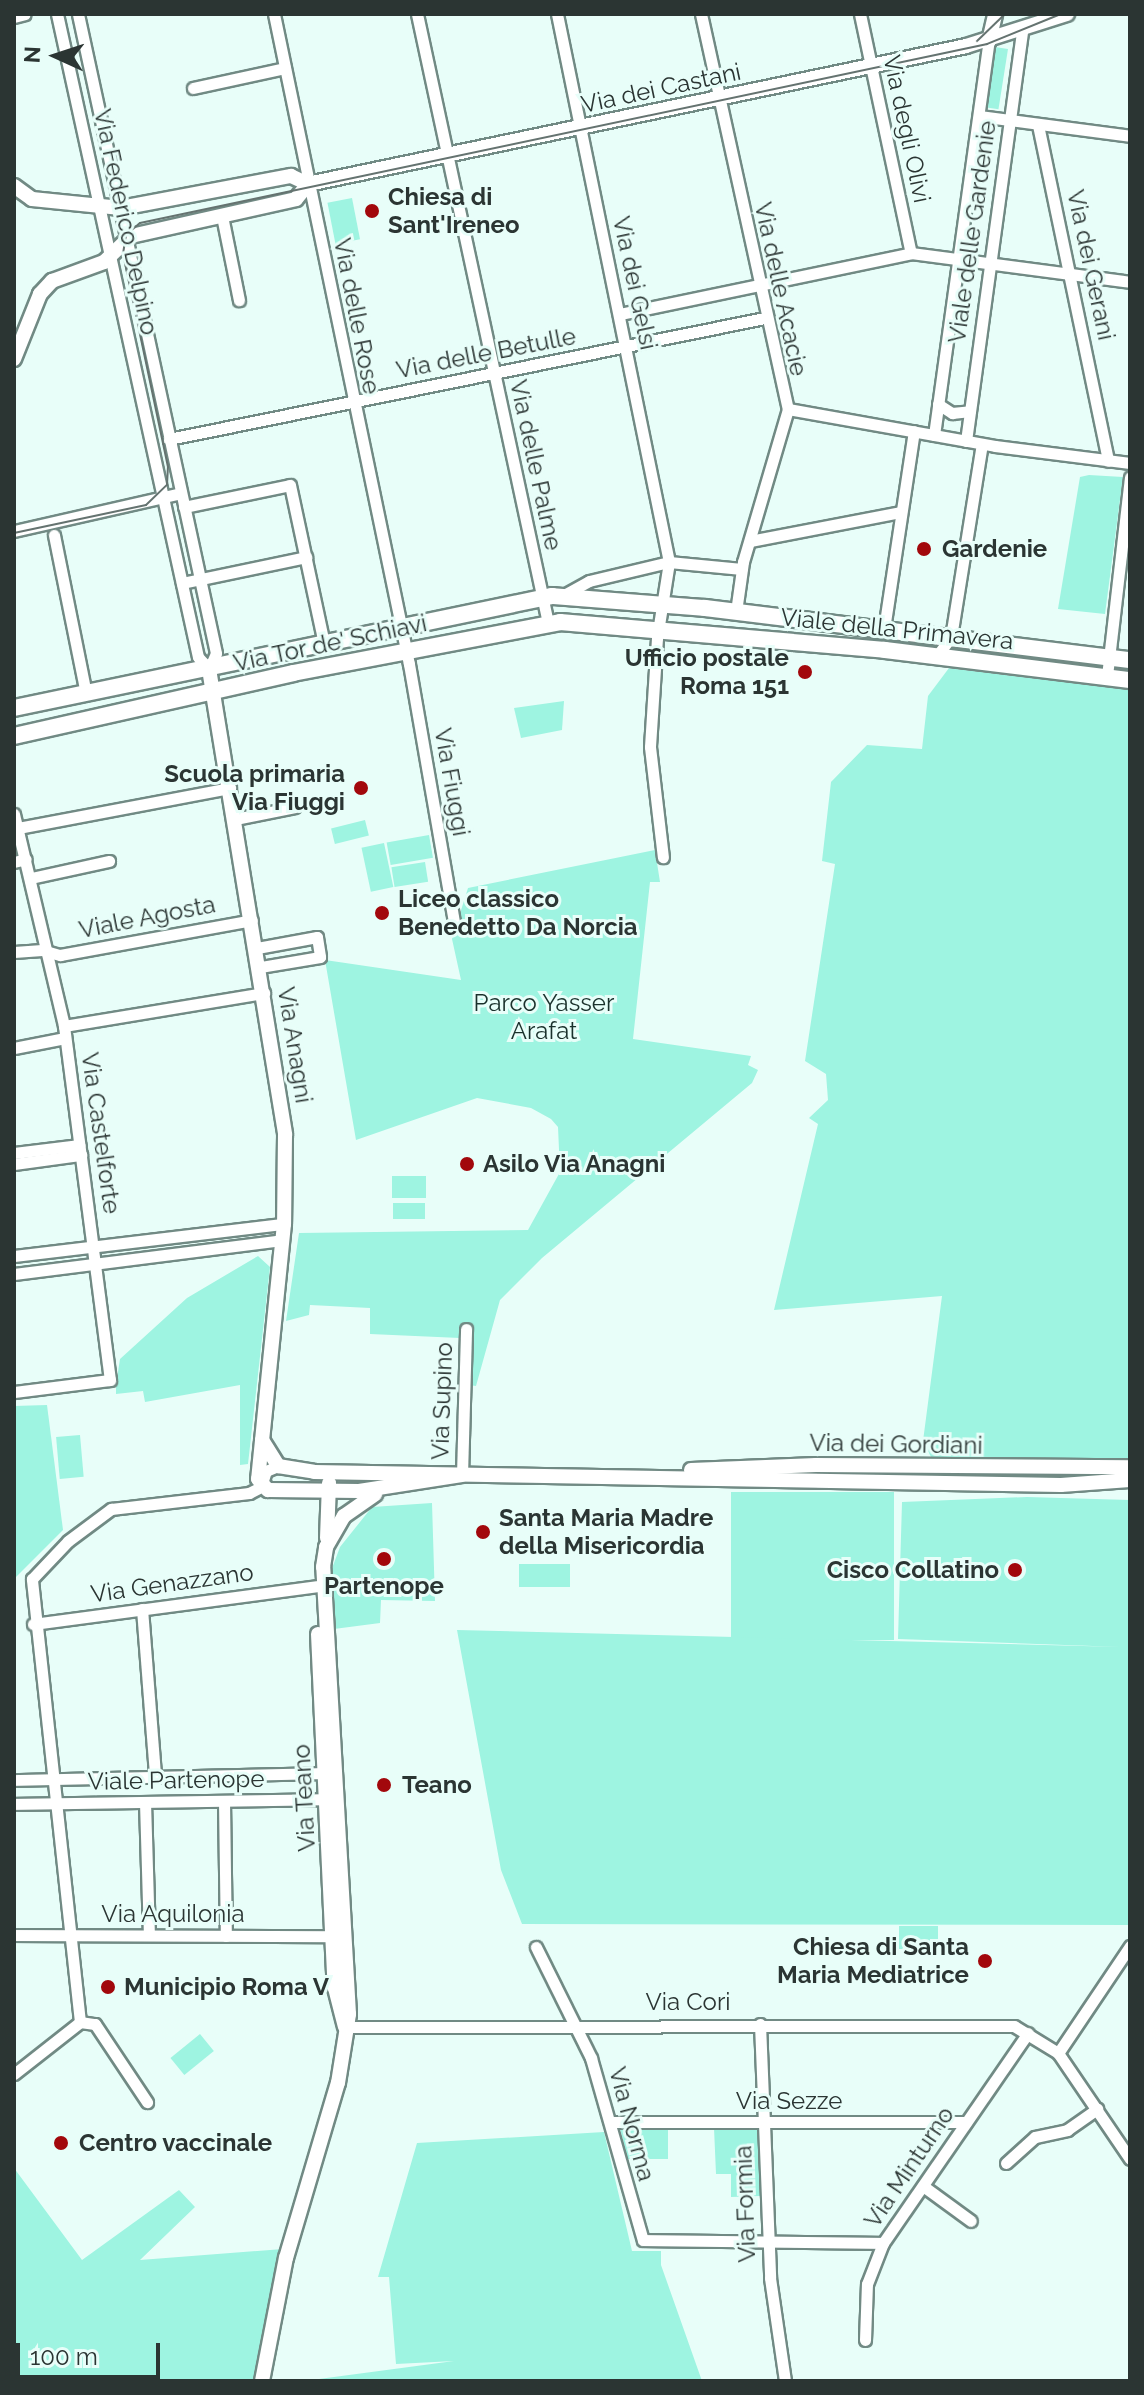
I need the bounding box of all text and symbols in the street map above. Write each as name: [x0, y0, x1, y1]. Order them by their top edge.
north arrow: [16, 16, 96, 96]
text: N: [19, 46, 45, 64]
street label: Via degli Olivi: [877, 53, 937, 205]
street label: Via dei Castani: [578, 57, 744, 119]
street label: Via Federico Delpino: [88, 106, 164, 338]
street label: Viale delle Gardenie: [942, 119, 1002, 345]
place label: Chiesa di Sant'Ireneo: [388, 183, 520, 239]
street label: Via dei Gerani: [1061, 187, 1121, 343]
street label: Via delle Acacie: [748, 199, 814, 379]
marker: Chiesa di Sant'Ireneo: [363, 202, 381, 220]
street label: Via dei Gelsi: [607, 214, 663, 352]
street label: Via delle Rose: [328, 236, 386, 396]
street label: Via delle Betulle: [394, 321, 578, 385]
street label: Via delle Palme: [504, 377, 568, 553]
place label: Gardenie: [942, 535, 1047, 563]
marker: Gardenie: [913, 538, 935, 560]
street label: Viale della Primavera: [779, 602, 1015, 656]
street label: Via Tor de' Schiavi: [230, 608, 430, 678]
place label: Ufficio postale Roma 151: [625, 644, 789, 700]
marker: Ufficio postale Roma 151: [796, 663, 814, 681]
street label: Via Fiuggi: [428, 726, 476, 838]
place label: Scuola primaria Via Fiuggi: [164, 760, 345, 816]
marker: Scuola primaria Via Fiuggi: [352, 779, 370, 797]
place label: Liceo classico Benedetto Da Norcia: [398, 885, 638, 941]
street label: Viale Agosta: [76, 890, 218, 944]
marker: Liceo classico Benedetto Da Norcia: [373, 904, 391, 922]
street label: Via Anagni: [272, 984, 318, 1106]
park label: Parco Yasser Arafat: [473, 989, 615, 1045]
street label: Via Castelforte: [75, 1051, 127, 1215]
place label: Asilo Via Anagni: [483, 1150, 667, 1178]
marker: Asilo Via Anagni: [458, 1155, 476, 1173]
street label: Via Supino: [426, 1342, 458, 1460]
street label: Via dei Gordiani: [809, 1428, 983, 1460]
place label: Santa Maria Madre della Misericordia: [499, 1504, 713, 1560]
marker: Santa Maria Madre della Misericordia: [474, 1523, 492, 1541]
marker: Partenope: [375, 1550, 393, 1568]
place label: Cisco Collatino: [827, 1556, 999, 1584]
street label: Via Genazzano: [89, 1557, 255, 1609]
marker: Cisco Collatino: [1006, 1561, 1024, 1579]
place label: Partenope: [324, 1572, 444, 1600]
street label: Via Teano: [287, 1743, 321, 1853]
street label: Viale Partenope: [87, 1764, 265, 1796]
place label: Teano: [402, 1771, 472, 1799]
marker: Teano: [373, 1774, 395, 1796]
street label: Via Aquilonia: [101, 1900, 245, 1928]
place label: Chiesa di Santa Maria Mediatrice: [777, 1933, 969, 1989]
marker: Chiesa di Santa Maria Mediatrice: [976, 1952, 994, 1970]
place label: Municipio Roma V: [124, 1973, 330, 2001]
marker: Municipio Roma V: [99, 1978, 117, 1996]
street label: Via Cori: [645, 1988, 731, 2016]
street label: Via Norma: [603, 2064, 661, 2184]
street label: Via Sezze: [736, 2087, 842, 2115]
street label: Via Minturno: [858, 2101, 960, 2233]
place label: Centro vaccinale: [79, 2129, 273, 2157]
marker: Centro vaccinale: [50, 2132, 72, 2154]
street label: Via Formia: [729, 2145, 761, 2263]
scale bar: [20, 2327, 164, 2377]
text: 100 m: [30, 2342, 98, 2371]

